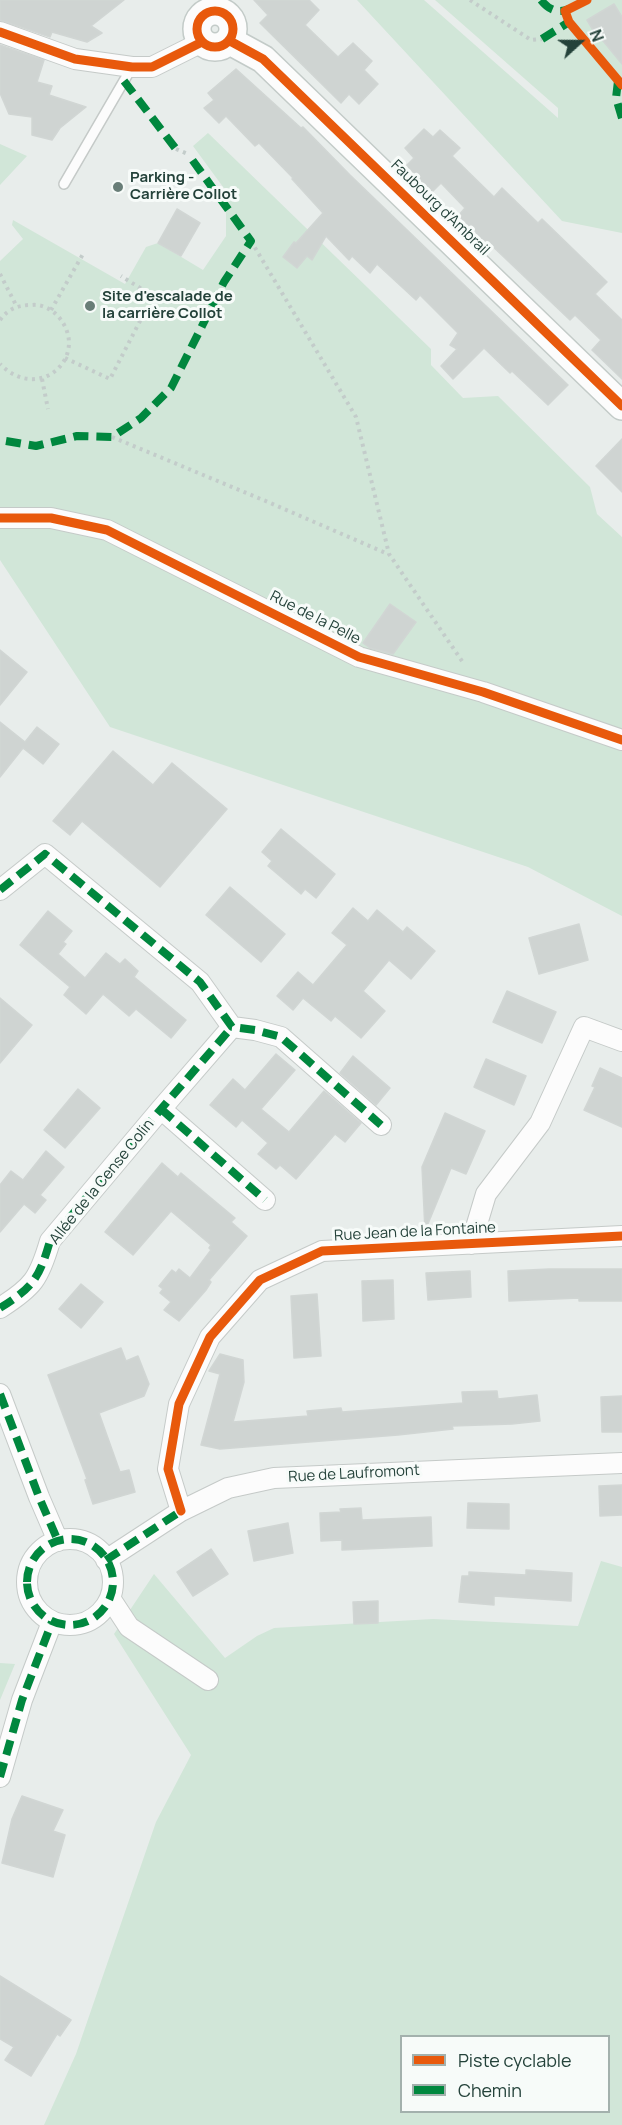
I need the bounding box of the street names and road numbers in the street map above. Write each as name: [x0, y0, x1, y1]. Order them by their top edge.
street label: Faubourg d'Ambrail: [387, 156, 493, 260]
street label: Rue de la Pelle: [267, 587, 363, 649]
street label: Allée de la Cense Colin: [46, 1116, 158, 1248]
street label: Rue Jean de la Fontaine: [334, 1219, 496, 1245]
street label: Rue de Laufromont: [288, 1462, 420, 1486]

